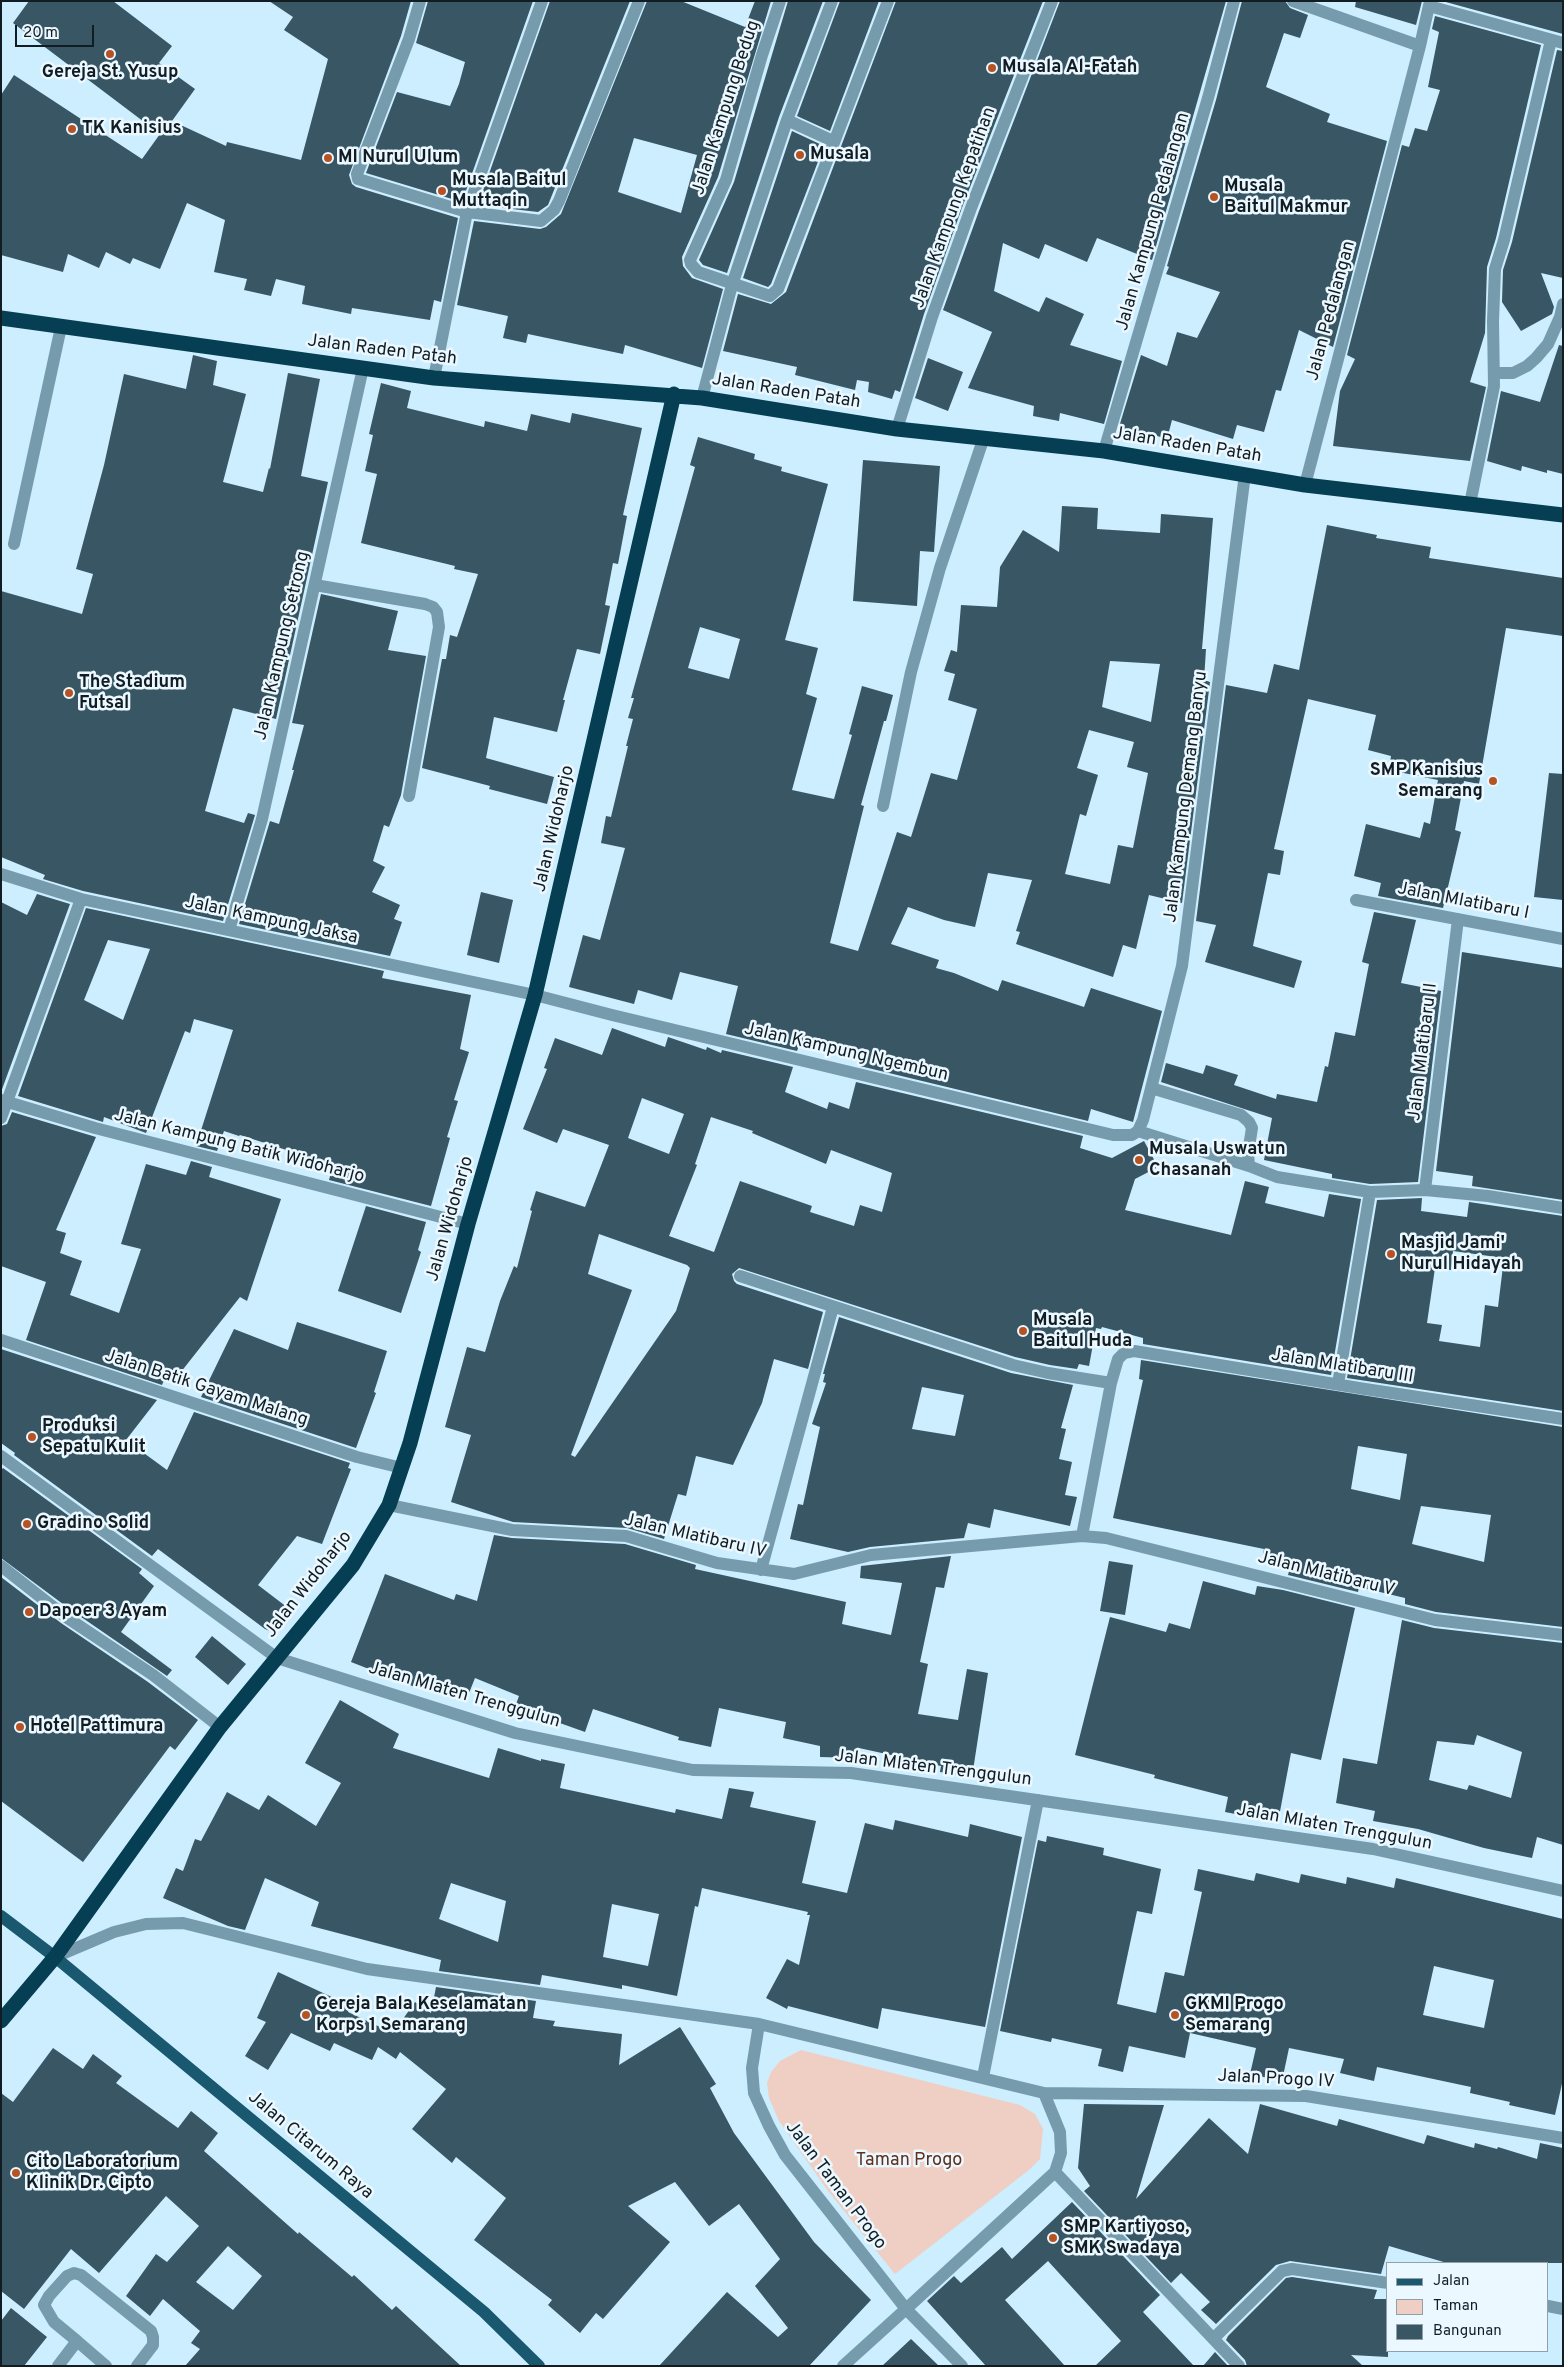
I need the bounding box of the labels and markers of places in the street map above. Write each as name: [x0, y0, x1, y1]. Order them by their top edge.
marker: Gereja St. Yusup: [104, 48, 116, 60]
place label: Musala Al-Fatah: [1002, 57, 1137, 79]
place label: Gereja St. Yusup: [42, 62, 178, 84]
marker: Musala Al-Fatah: [986, 62, 998, 74]
place label: TK Kanisius: [82, 118, 182, 140]
marker: TK Kanisius: [66, 123, 78, 135]
place label: Musala: [810, 144, 869, 166]
place label: MI Nurul Ulum: [338, 147, 458, 169]
marker: Musala: [794, 149, 806, 161]
marker: MI Nurul Ulum: [322, 152, 334, 164]
place label: Musala Baitul Muttaqin: [452, 170, 567, 212]
place label: Musala Baitul Makmur: [1224, 176, 1348, 218]
marker: Musala Baitul Muttaqin: [436, 185, 448, 197]
marker: Musala Baitul Makmur: [1208, 191, 1220, 203]
place label: The Stadium Futsal: [79, 672, 185, 714]
marker: The Stadium Futsal: [63, 687, 75, 699]
place label: SMP Kanisius Semarang: [1370, 760, 1483, 802]
marker: SMP Kanisius Semarang: [1487, 775, 1499, 787]
place label: Musala Uswatun Chasanah: [1149, 1139, 1286, 1182]
marker: Musala Uswatun Chasanah: [1133, 1154, 1145, 1166]
place label: Masjid Jami' Nurul Hidayah: [1401, 1233, 1521, 1276]
marker: Masjid Jami' Nurul Hidayah: [1385, 1248, 1397, 1260]
place label: Musala Baitul Huda: [1033, 1310, 1132, 1352]
marker: Musala Baitul Huda: [1017, 1325, 1029, 1337]
place label: Produksi Sepatu Kulit: [42, 1416, 146, 1458]
marker: Produksi Sepatu Kulit: [26, 1431, 38, 1443]
place label: Gradino Solid: [37, 1513, 149, 1535]
marker: Gradino Solid: [21, 1518, 33, 1530]
place label: Dapoer 3 Ayam: [39, 1601, 167, 1623]
marker: Dapoer 3 Ayam: [23, 1606, 35, 1618]
place label: Hotel Pattimura: [30, 1716, 163, 1738]
marker: Hotel Pattimura: [14, 1721, 26, 1733]
place label: Gereja Bala Keselamatan Korps 1 Semarang: [316, 1994, 527, 2036]
place label: GKMI Progo Semarang: [1185, 1994, 1284, 2036]
marker: Gereja Bala Keselamatan Korps 1 Semarang: [300, 2009, 312, 2021]
marker: GKMI Progo Semarang: [1169, 2009, 1181, 2021]
place label: Cito Laboratorium Klinik Dr. Cipto: [26, 2152, 178, 2194]
marker: Cito Laboratorium Klinik Dr. Cipto: [10, 2167, 22, 2179]
place label: SMP Kartiyoso, SMK Swadaya: [1063, 2217, 1189, 2260]
marker: SMP Kartiyoso, SMK Swadaya: [1047, 2232, 1059, 2244]

